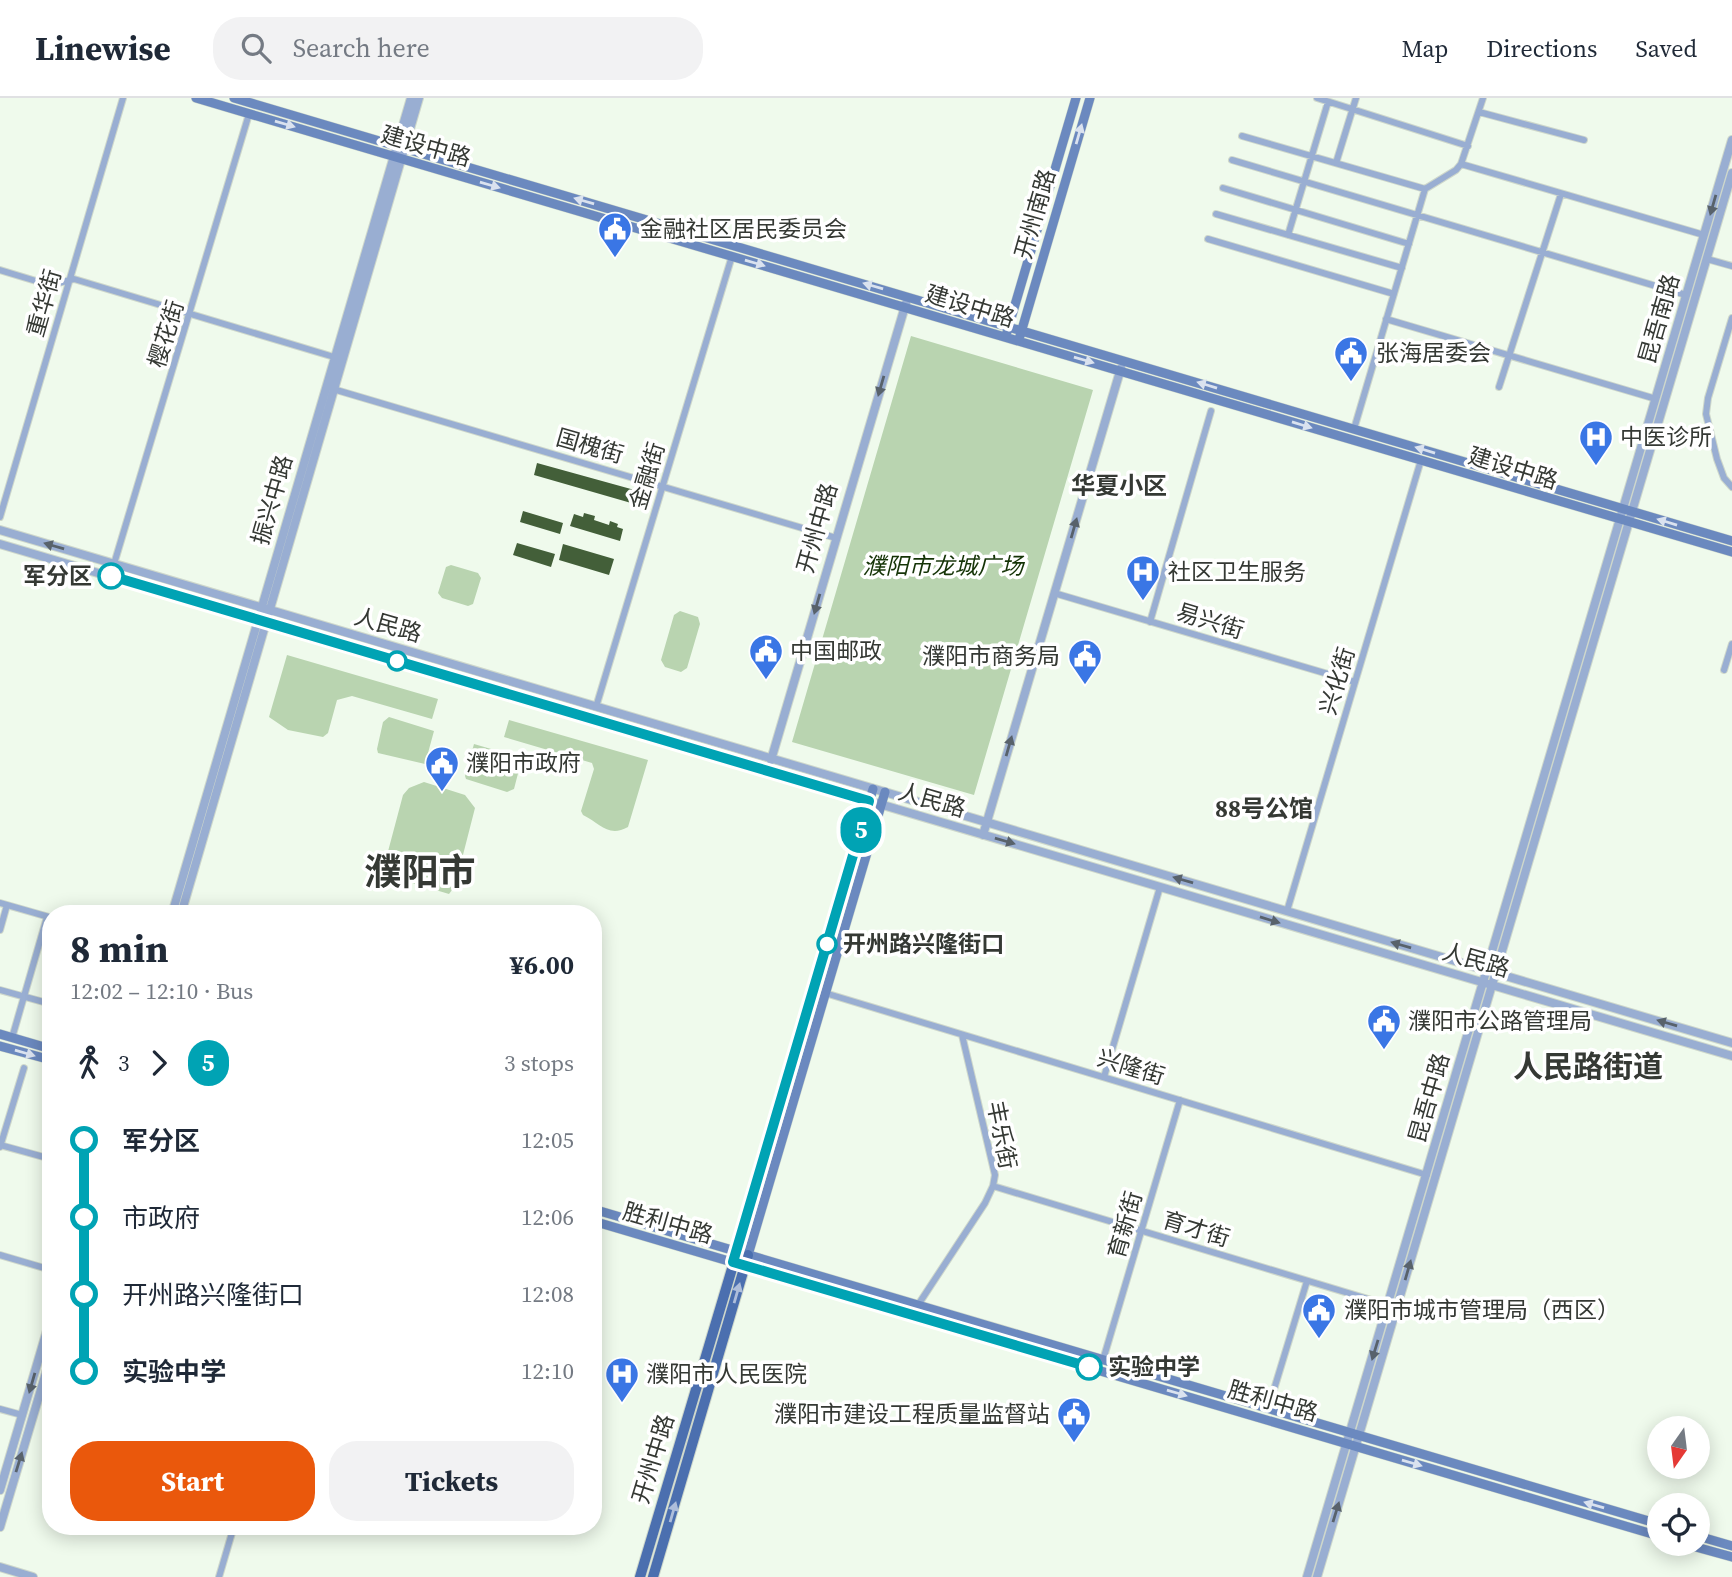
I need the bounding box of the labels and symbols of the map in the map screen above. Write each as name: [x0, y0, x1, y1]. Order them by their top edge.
street label: 建设中路: [377, 118, 475, 174]
one-way arrow: [275, 120, 296, 130]
one-way arrow: [1074, 123, 1085, 145]
street label: 开州南路: [1007, 165, 1063, 263]
one-way arrow: [479, 180, 500, 190]
one-way arrow: [1707, 195, 1717, 216]
one-way arrow: [574, 196, 595, 206]
public building icon: 金融社区居民委员会: [596, 210, 634, 259]
place label: 金融社区居民委员会: [640, 213, 847, 245]
one-way arrow: [745, 258, 766, 268]
street label: 重华街: [19, 265, 69, 341]
street label: 昆吾南路: [1631, 270, 1687, 368]
street label: 建设中路: [921, 277, 1019, 335]
one-way arrow: [862, 281, 883, 291]
street label: 樱花街: [141, 296, 191, 372]
public building icon: 张海居委会: [1332, 334, 1370, 383]
place label: 张海居委会: [1376, 337, 1491, 369]
one-way arrow: [1074, 356, 1095, 366]
one-way arrow: [876, 375, 886, 396]
one-way arrow: [1196, 380, 1217, 390]
hospital icon: 中医诊所: [1577, 418, 1615, 467]
one-way arrow: [1292, 420, 1313, 430]
street label: 国槐街: [552, 421, 628, 471]
place label: 中医诊所: [1620, 421, 1712, 453]
street label: 金融街: [622, 438, 672, 514]
street label: 建设中路: [1464, 439, 1562, 497]
one-way arrow: [1414, 445, 1435, 455]
street label: 振兴中路: [244, 451, 300, 549]
district label: 华夏小区: [1071, 469, 1167, 502]
street label: 开州中路: [789, 479, 845, 577]
one-way arrow: [1656, 516, 1677, 526]
one-way arrow: [1069, 517, 1079, 538]
one-way arrow: [43, 541, 64, 551]
park label: 濮阳市龙城广场: [863, 550, 1026, 582]
hospital icon: 社区卫生服务: [1124, 553, 1162, 602]
place label: 社区卫生服务: [1168, 556, 1306, 588]
place label: 军分区: [23, 560, 92, 592]
marker: 军分区: [98, 563, 124, 589]
one-way arrow: [811, 594, 821, 615]
street label: 易兴街: [1172, 596, 1248, 646]
street label: 人民路: [350, 600, 426, 650]
public building icon: 中国邮政: [747, 632, 785, 681]
place label: 中国邮政: [790, 635, 882, 667]
public building icon: 濮阳市商务局: [1066, 637, 1104, 686]
place label: 濮阳市商务局: [922, 640, 1060, 672]
street label: 兴化街: [1312, 643, 1362, 719]
unlabelled marker: [387, 651, 407, 671]
one-way arrow: [1005, 735, 1015, 756]
public building icon: 濮阳市政府: [423, 744, 461, 793]
place label: 濮阳市政府: [466, 747, 581, 779]
street label: 人民路: [894, 775, 970, 825]
district label: 88号公馆: [1215, 792, 1313, 825]
line badge: 5: [838, 807, 884, 853]
one-way arrow: [995, 837, 1016, 847]
district label: 濮阳市: [365, 847, 476, 897]
one-way arrow: [1172, 875, 1193, 885]
one-way arrow: [1260, 915, 1281, 925]
place label: 开州路兴隆街口: [843, 928, 1004, 960]
marker: 开州路兴隆街口: [817, 934, 837, 954]
street label: 人民路: [1438, 935, 1514, 985]
one-way arrow: [1391, 939, 1412, 949]
public building icon: 濮阳市公路管理局: [1365, 1002, 1403, 1051]
place label: 濮阳市公路管理局: [1408, 1005, 1592, 1037]
one-way arrow: [1656, 1018, 1677, 1028]
street label: 兴隆街: [1093, 1042, 1169, 1092]
district label: 人民路街道: [1513, 1046, 1663, 1087]
one-way arrow: [15, 1048, 37, 1059]
street label: 昆吾中路: [1401, 1049, 1457, 1147]
street label: 丰乐街: [980, 1098, 1024, 1172]
street label: 育新街: [1100, 1187, 1150, 1263]
street label: 胜利中路: [619, 1195, 717, 1251]
street label: 育才街: [1158, 1204, 1234, 1254]
one-way arrow: [1404, 1259, 1414, 1280]
one-way arrow: [732, 1283, 742, 1304]
public building icon: 濮阳市城市管理局（西区）: [1300, 1291, 1338, 1340]
place label: 濮阳市城市管理局（西区）: [1344, 1294, 1620, 1326]
one-way arrow: [1369, 1340, 1379, 1361]
place label: 实验中学: [1108, 1351, 1200, 1383]
marker: 实验中学: [1076, 1354, 1102, 1380]
hospital icon: 濮阳市人民医院: [603, 1355, 641, 1404]
place label: 濮阳市人民医院: [646, 1358, 807, 1390]
one-way arrow: [26, 1373, 36, 1394]
street label: 胜利中路: [1224, 1373, 1322, 1429]
one-way arrow: [1167, 1389, 1188, 1399]
public building icon: 濮阳市建设工程质量监督站: [1055, 1395, 1093, 1444]
place label: 濮阳市建设工程质量监督站: [774, 1398, 1050, 1430]
street label: 开州中路: [624, 1410, 682, 1508]
north arrow: [1647, 1416, 1710, 1479]
one-way arrow: [15, 1451, 25, 1472]
one-way arrow: [1402, 1458, 1423, 1468]
one-way arrow: [1583, 1499, 1604, 1509]
one-way arrow: [668, 1501, 678, 1522]
one-way arrow: [1332, 1501, 1342, 1522]

